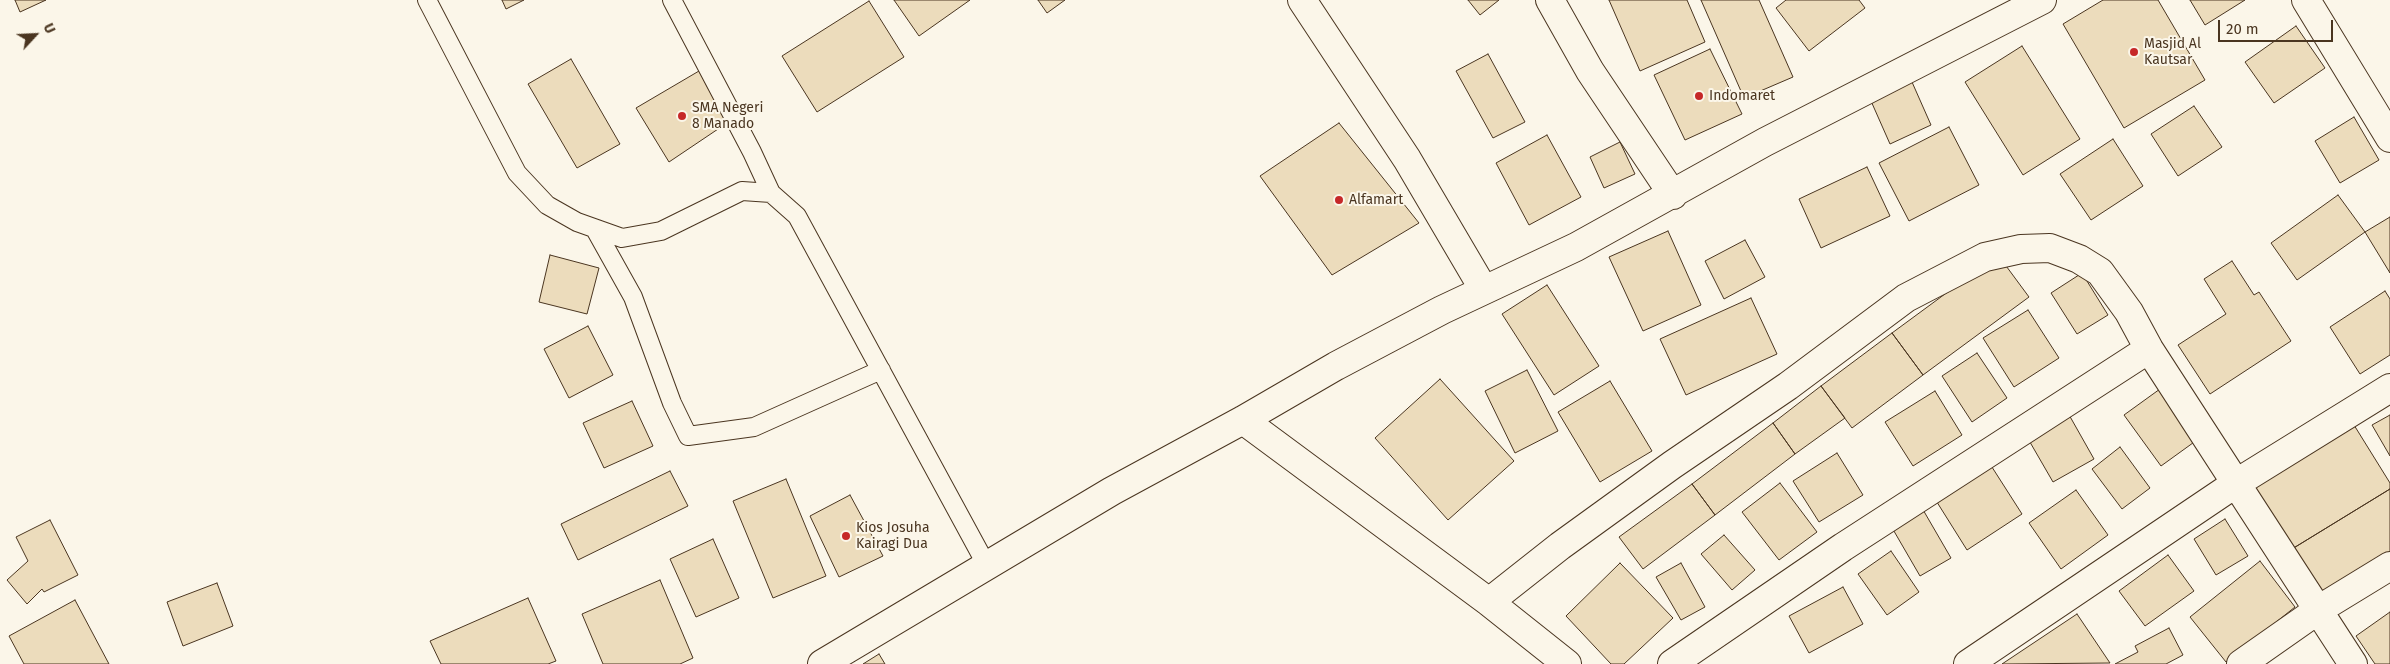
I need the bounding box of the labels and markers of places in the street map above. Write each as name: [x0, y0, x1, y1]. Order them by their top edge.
place label: Masjid Al Kautsar: [2144, 36, 2201, 68]
marker: Masjid Al Kautsar: [2128, 46, 2140, 58]
place label: Indomaret: [1709, 88, 1775, 104]
marker: Indomaret: [1693, 90, 1705, 102]
place label: SMA Negeri 8 Manado: [692, 100, 763, 132]
marker: SMA Negeri 8 Manado: [676, 110, 688, 122]
place label: Alfamart: [1349, 192, 1403, 208]
marker: Alfamart: [1333, 194, 1345, 206]
place label: Kios Josuha Kairagi Dua: [856, 520, 930, 552]
marker: Kios Josuha Kairagi Dua: [840, 530, 852, 542]

